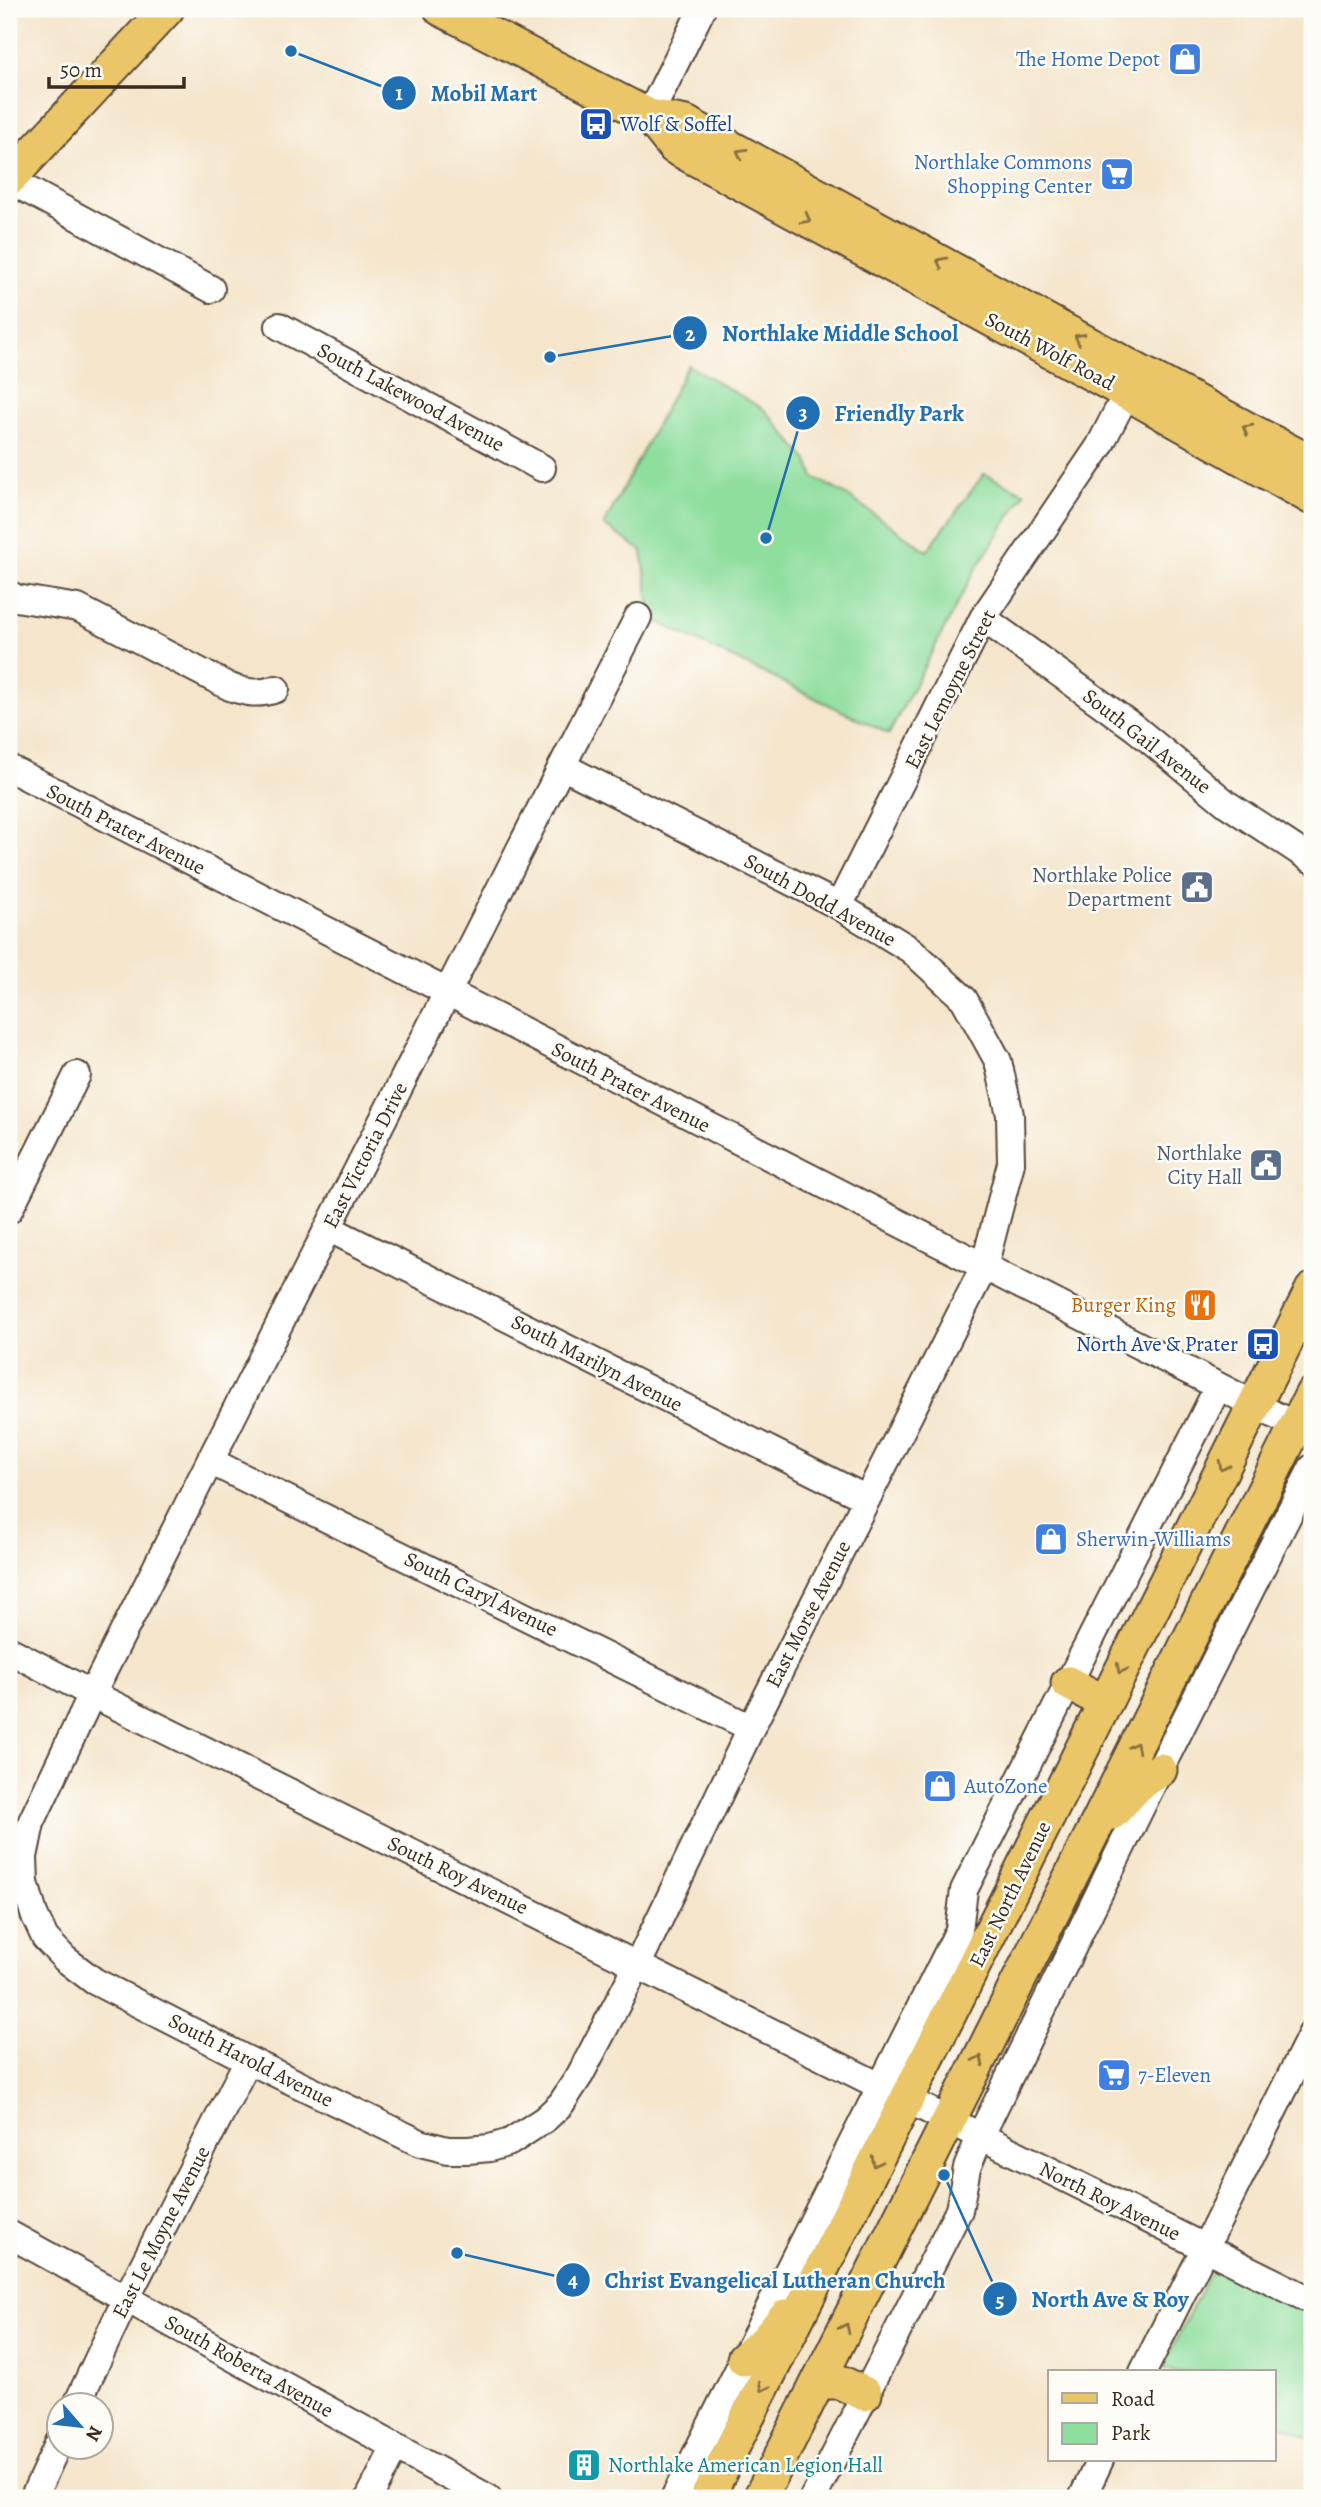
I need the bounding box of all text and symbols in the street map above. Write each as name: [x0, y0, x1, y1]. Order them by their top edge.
shop icon: The Home Depot: [1166, 40, 1204, 78]
place label: The Home Depot: [1016, 45, 1160, 73]
scale bar: [49, 46, 184, 90]
text: 50 m: [60, 56, 102, 84]
callout: Mobil Mart: [381, 71, 551, 115]
text: Mobil Mart: [431, 78, 538, 109]
text: 1: [395, 79, 403, 107]
bus stop icon: Wolf & Soffel: [577, 105, 615, 143]
place label: Wolf & Soffel: [619, 110, 732, 138]
one-way arrow: [735, 148, 748, 161]
place label: Northlake Commons Shopping Center: [914, 148, 1092, 200]
supermarket icon: Northlake Commons Shopping Center: [1098, 155, 1136, 193]
one-way arrow: [799, 211, 812, 224]
one-way arrow: [935, 256, 948, 270]
street label: South Wolf Road: [980, 305, 1120, 397]
callout: Northlake Middle School: [672, 311, 972, 355]
text: Northlake Middle School: [722, 318, 958, 349]
text: 2: [685, 320, 695, 348]
one-way arrow: [1073, 333, 1086, 346]
street label: South Lakewood Avenue: [313, 336, 509, 458]
callout: Friendly Park: [785, 391, 978, 435]
text: Friendly Park: [834, 398, 964, 429]
text: 3: [798, 399, 808, 427]
one-way arrow: [1242, 423, 1255, 437]
street label: East Lemoyne Street: [898, 605, 1002, 773]
street label: South Gail Avenue: [1077, 682, 1217, 800]
street label: South Prater Avenue: [42, 777, 210, 881]
street label: South Dodd Avenue: [739, 847, 901, 953]
place label: Northlake Police Department: [1032, 861, 1172, 913]
public building icon: Northlake Police Department: [1178, 868, 1216, 906]
street label: South Prater Avenue: [547, 1035, 715, 1139]
street label: East Victoria Drive: [316, 1077, 414, 1233]
place label: Northlake City Hall: [1156, 1139, 1242, 1191]
public building icon: Northlake City Hall: [1247, 1146, 1285, 1184]
restaurant icon: Burger King: [1181, 1286, 1219, 1324]
place label: Burger King: [1071, 1291, 1176, 1319]
street label: South Marilyn Avenue: [507, 1308, 687, 1418]
bus stop icon: North Ave & Prater: [1244, 1325, 1282, 1363]
place label: North Ave & Prater: [1076, 1330, 1238, 1358]
one-way arrow: [1218, 1459, 1232, 1471]
shop icon: Sherwin-Williams: [1032, 1520, 1070, 1558]
place label: Sherwin-Williams: [1076, 1525, 1231, 1553]
street label: East Morse Avenue: [759, 1536, 857, 1692]
street label: South Caryl Avenue: [400, 1545, 562, 1643]
one-way arrow: [1115, 1662, 1129, 1674]
one-way arrow: [1126, 1742, 1140, 1754]
shop icon: AutoZone: [921, 1767, 959, 1805]
place label: AutoZone: [963, 1772, 1047, 1800]
street label: East North Avenue: [962, 1816, 1058, 1972]
street label: South Roy Avenue: [383, 1829, 533, 1921]
street label: South Harold Avenue: [164, 2006, 338, 2114]
one-way arrow: [970, 2055, 984, 2067]
supermarket icon: 7-Eleven: [1095, 2056, 1133, 2094]
place label: 7-Eleven: [1138, 2061, 1211, 2089]
street label: East Le Moyne Avenue: [105, 2141, 217, 2323]
one-way arrow: [871, 2155, 884, 2167]
street label: North Roy Avenue: [1035, 2155, 1185, 2247]
callout: Christ Evangelical Lutheran Church: [556, 2258, 960, 2302]
text: Christ Evangelical Lutheran Church: [605, 2265, 945, 2296]
text: 4: [568, 2266, 578, 2294]
callout: North Ave & Roy: [982, 2277, 1203, 2321]
text: North Ave & Roy: [1031, 2284, 1190, 2315]
text: 5: [996, 2286, 1005, 2314]
street label: South Roberta Avenue: [160, 2308, 338, 2424]
one-way arrow: [837, 2323, 851, 2335]
legend: [1048, 2370, 1276, 2462]
one-way arrow: [757, 2380, 771, 2392]
text: Road: [1111, 2385, 1155, 2413]
north arrow: [46, 2392, 116, 2462]
text: Park: [1111, 2419, 1151, 2447]
text: N: [79, 2421, 109, 2446]
building icon: Northlake American Legion Hall: [565, 2446, 603, 2484]
place label: Northlake American Legion Hall: [608, 2451, 883, 2479]

